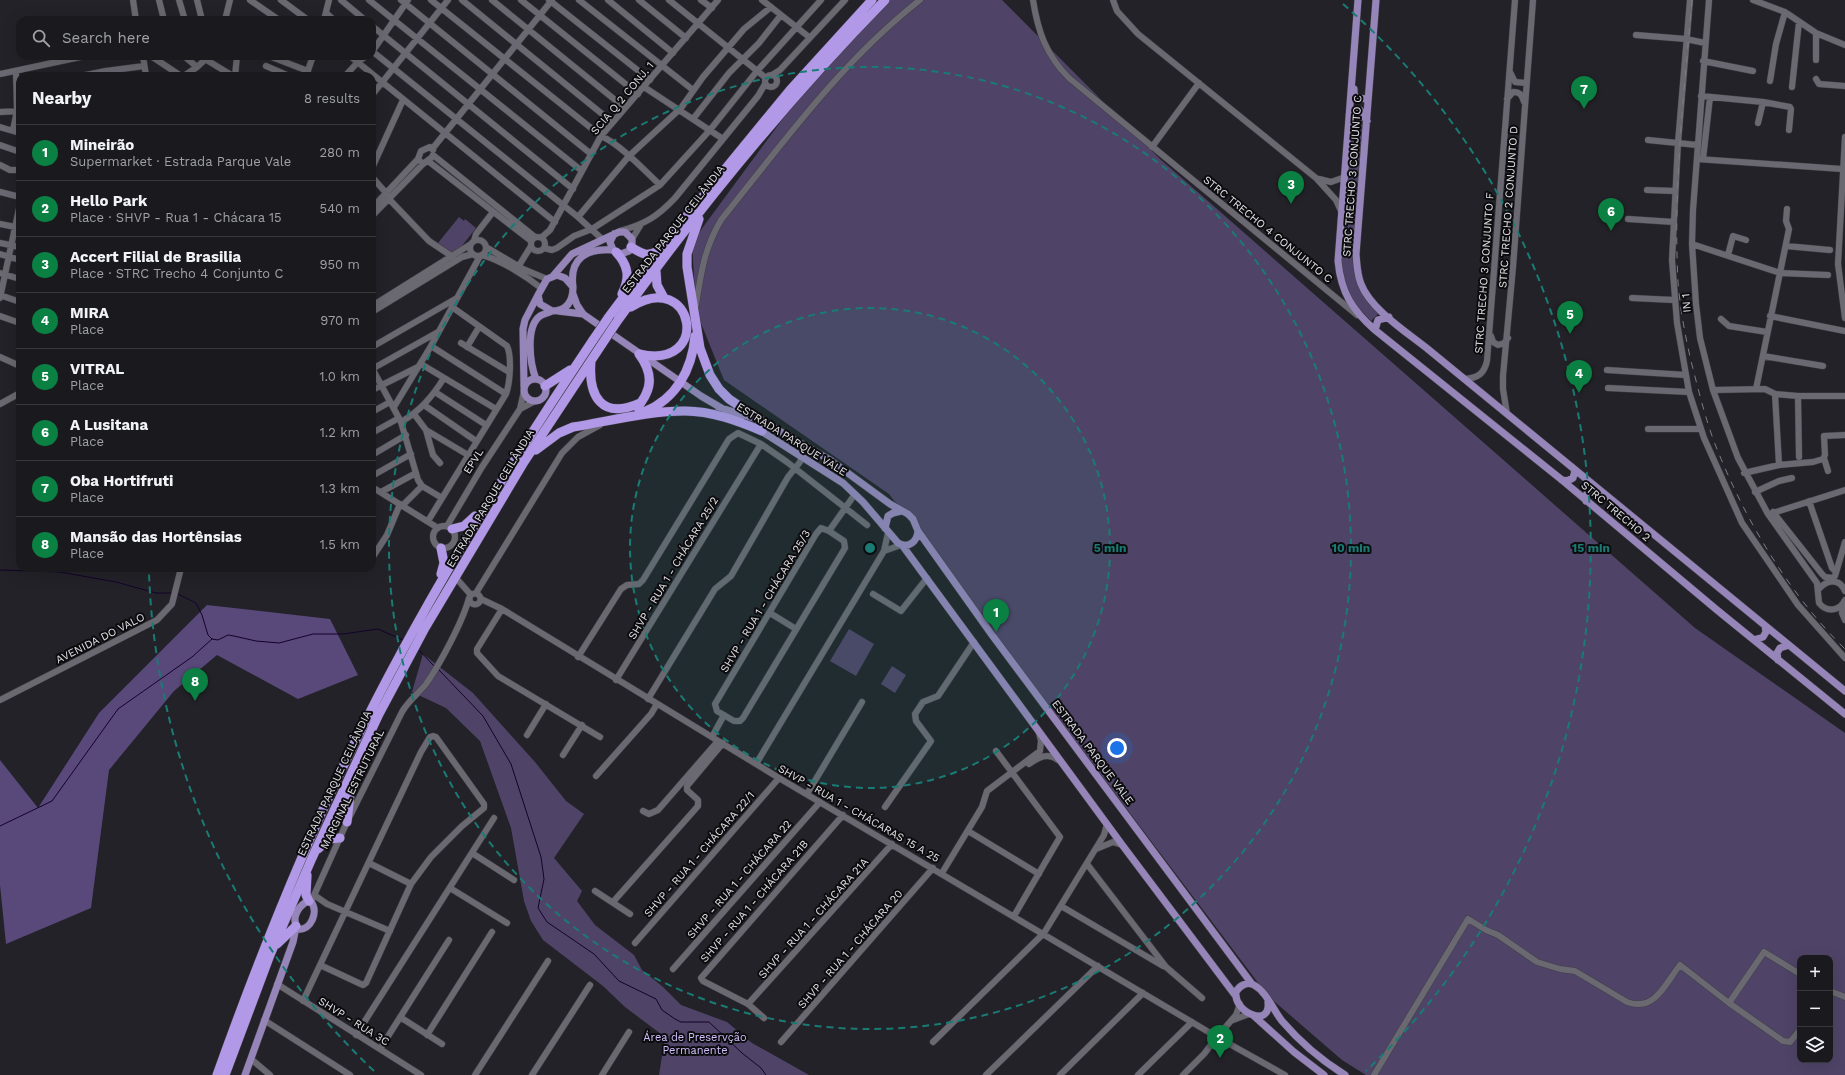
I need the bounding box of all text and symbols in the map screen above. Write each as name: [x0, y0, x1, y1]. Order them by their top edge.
search box: [16, 16, 376, 60]
icon: search: [30, 27, 52, 49]
text: Search here: [62, 29, 150, 47]
street label: SCIA Q 2 CONJ. 1: [588, 59, 657, 137]
pin: 7: [1571, 76, 1597, 109]
text: Nearby: [32, 88, 91, 108]
text: 8 results: [304, 91, 360, 106]
street label: STRC TRECHO 3 CONJUNTO C: [1340, 94, 1365, 257]
street label: STRC TRECHO 2 CONJUNTO D: [1496, 125, 1521, 289]
text: Mineirão: [70, 136, 134, 154]
text: 1: [42, 145, 48, 160]
text: 280 m: [320, 145, 360, 160]
text: Supermarket · Estrada Parque Vale: [70, 154, 291, 169]
street label: ESTRADA PARQUE CEILÂNDIA: [619, 162, 727, 296]
pin: 3: [1278, 171, 1304, 204]
street label: STRC TRECHO 4 CONJUNTO C: [1201, 173, 1335, 286]
text: Hello Park: [70, 192, 147, 210]
street label: STRC TRECHO 3 CONJUNTO F: [1472, 192, 1497, 354]
pin: 6: [1598, 198, 1624, 231]
text: 2: [41, 201, 49, 216]
text: 540 m: [320, 201, 360, 216]
text: Place · SHVP - Rua 1 - Chácara 15: [70, 210, 282, 225]
text: Accert Filial de Brasilia: [70, 248, 241, 266]
text: 3: [41, 257, 49, 272]
text: 950 m: [320, 257, 360, 272]
text: Place · STRC Trecho 4 Conjunto C: [70, 266, 284, 281]
street label: IN 1: [1679, 293, 1694, 313]
pin: 5: [1557, 301, 1583, 334]
text: MIRA: [70, 304, 109, 322]
text: 4: [41, 313, 49, 328]
text: 970 m: [320, 313, 360, 328]
text: Place: [70, 322, 104, 337]
text: VITRAL: [70, 360, 124, 378]
pin: 4: [1566, 360, 1592, 393]
text: 5: [41, 369, 49, 384]
text: 1.0 km: [320, 369, 360, 384]
text: Place: [70, 378, 104, 393]
street label: ESTRADA PARQUE VALE: [734, 400, 849, 479]
text: A Lusitana: [70, 416, 148, 434]
text: 6: [41, 425, 49, 440]
text: 1.2 km: [320, 425, 360, 440]
street label: ESTRADA PARQUE CEILÂNDIA: [443, 426, 537, 570]
text: Place: [70, 434, 104, 449]
street label: EPVL: [461, 446, 486, 476]
text: Oba Hortifruti: [70, 472, 173, 490]
street label: STRC TRECHO 2: [1578, 479, 1653, 544]
text: 7: [41, 481, 49, 496]
text: 1.3 km: [320, 481, 360, 496]
text: Place: [70, 490, 104, 505]
street label: SHVP - RUA 1 - CHÁCARA 25/2: [625, 494, 721, 642]
street label: SHVP - RUA 1 - CHÁCARA 25/3: [717, 527, 813, 675]
text: Mansão das Hortênsias: [70, 528, 242, 546]
text: 8: [41, 537, 49, 552]
text: 1.5 km: [320, 537, 360, 552]
centre of rings: [863, 541, 877, 555]
text: 5 min: [1094, 541, 1126, 555]
text: 10 min: [1332, 541, 1370, 555]
text: 15 min: [1572, 541, 1610, 555]
text: Place: [70, 546, 104, 561]
pin: 1: [983, 599, 1009, 632]
street label: AVENIDA DO VALO: [54, 610, 147, 667]
pin: 8: [182, 668, 208, 701]
street label: ESTRADA PARQUE VALE: [1049, 697, 1136, 807]
street label: ESTRADA PARQUE CEILÂNDIA: [294, 708, 374, 858]
street label: MARGINAL ESTRUTURAL: [318, 727, 387, 851]
your location: [1107, 738, 1127, 758]
street label: SHVP - RUA 1 - CHÁCARAS 15 A 25: [776, 761, 942, 865]
street label: SHVP - RUA 1 - CHÁCARA 22/1: [641, 788, 757, 920]
street label: SHVP - RUA 1 - CHÁCARA 22: [684, 817, 794, 941]
street label: SHVP - RUA 1 - CHÁCARA 21B: [697, 837, 811, 965]
street label: SHVP - RUA 1 - CHÁCARA 21A: [755, 855, 871, 981]
street label: SHVP - RUA 1 - CHÁCARA 20: [795, 887, 906, 1011]
map controls: [1797, 955, 1833, 1063]
button: +: [1797, 955, 1833, 991]
button: −: [1797, 991, 1833, 1027]
street label: SHVP - RUA 3C: [316, 994, 392, 1049]
pin: 2: [1207, 1025, 1233, 1058]
button: layers: [1797, 1027, 1833, 1063]
park label: Área de Preservção Permanente: [643, 1030, 747, 1057]

